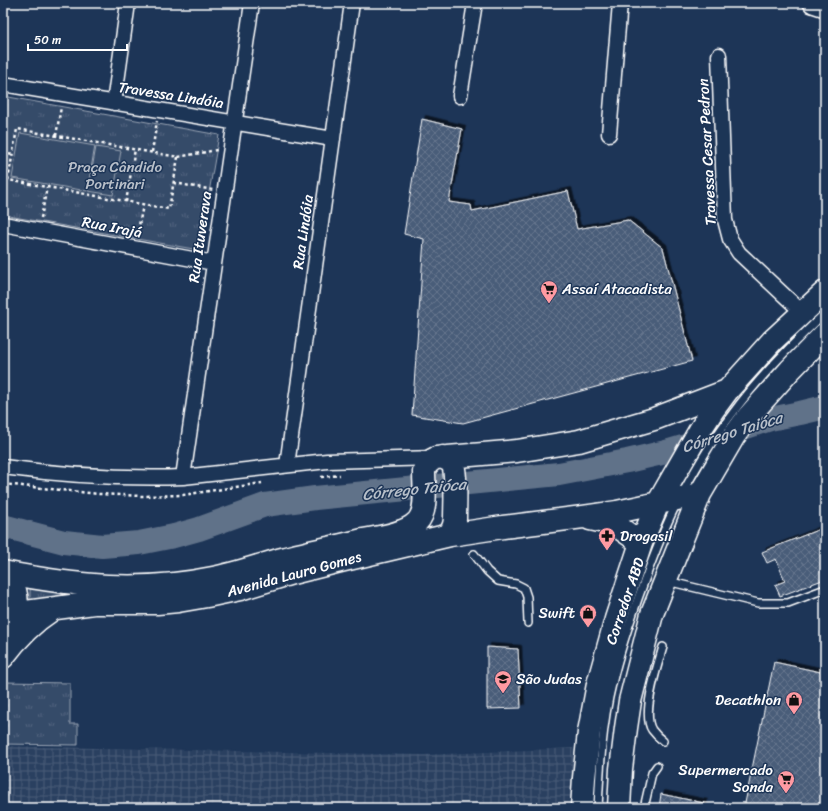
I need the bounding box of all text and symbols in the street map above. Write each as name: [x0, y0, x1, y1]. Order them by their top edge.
scale bar: [28, 26, 127, 52]
text: 50 m: [34, 29, 61, 51]
street label: Travessa Lindóia: [117, 74, 226, 116]
street label: Travessa Cesar Pedron: [690, 78, 724, 226]
park label: Praça Cândido Portinari: [68, 154, 163, 197]
street label: Rua Ituverava: [181, 189, 219, 284]
street label: Rua Lindóia: [285, 193, 321, 271]
street label: Rua Irajá: [80, 208, 145, 246]
place label: Assaí Atacadista: [561, 276, 672, 302]
supermarket icon: Assaí Atacadista: [539, 279, 559, 304]
water label: Córrego Taióca: [678, 402, 788, 461]
water label: Córrego Taióca: [361, 469, 469, 509]
place label: Drogasil: [620, 523, 673, 549]
pharmacy icon: Drogasil: [597, 526, 617, 551]
street label: Avenida Lauro Gomes: [223, 543, 365, 605]
street label: Corredor ABD: [598, 554, 652, 648]
place label: Swift: [538, 600, 575, 626]
shop icon: Swift: [578, 603, 598, 628]
place label: São Judas: [516, 666, 582, 692]
school or university icon: São Judas: [493, 669, 513, 694]
place label: Decathlon: [715, 687, 781, 713]
shop icon: Decathlon: [784, 690, 804, 715]
place label: Supermercado Sonda: [678, 757, 773, 800]
supermarket icon: Supermercado Sonda: [776, 769, 796, 794]

